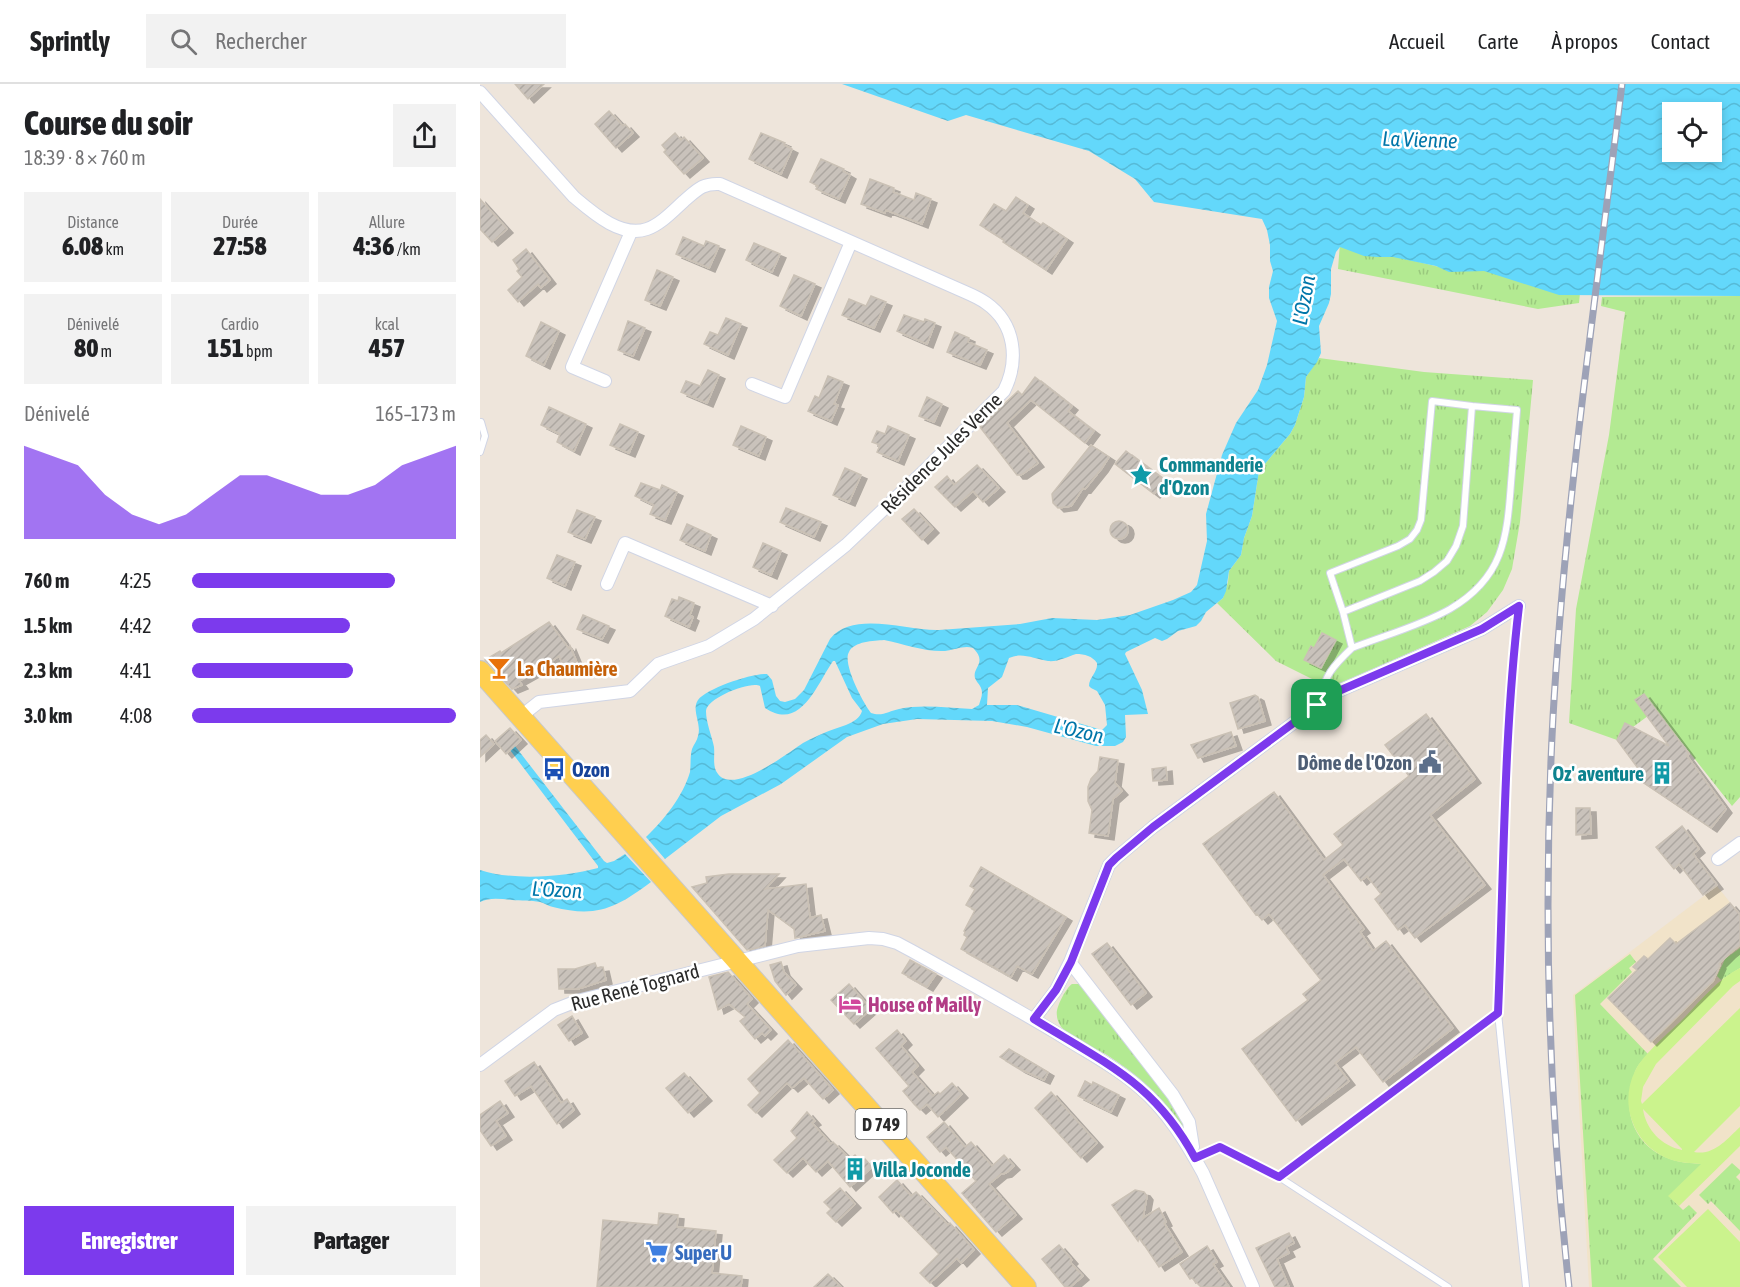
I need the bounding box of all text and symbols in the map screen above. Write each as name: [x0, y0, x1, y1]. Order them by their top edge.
search box: [146, 14, 566, 68]
text: Sprintly: [30, 25, 110, 57]
icon: search: [167, 25, 200, 58]
text: Rechercher: [215, 28, 307, 54]
text: Accueil: [1389, 29, 1445, 53]
text: Carte: [1478, 29, 1518, 53]
text: À propos: [1551, 29, 1618, 53]
text: Contact: [1651, 29, 1710, 53]
map controls: [1662, 102, 1722, 162]
button: locate: [1662, 102, 1722, 162]
text: Course du soir: [24, 104, 192, 142]
button: share: [393, 104, 456, 167]
water label: La Vienne: [1382, 126, 1458, 152]
text: 18:39 · 8 × 760 m: [24, 146, 146, 169]
text: Distance: [67, 213, 119, 231]
text: Durée: [222, 213, 258, 231]
text: Allure: [369, 213, 405, 231]
text: 6.08: [62, 231, 103, 261]
text: 27:58: [213, 231, 267, 261]
text: 4:36: [353, 231, 395, 261]
text: km: [103, 240, 124, 258]
text: /km: [395, 240, 421, 258]
water label: L'Ozon: [1287, 273, 1319, 327]
text: Dénivelé: [67, 315, 119, 333]
text: Cardio: [221, 315, 259, 333]
text: kcal: [375, 315, 399, 333]
text: 80: [74, 333, 98, 363]
text: 151: [207, 333, 244, 363]
text: 457: [369, 333, 405, 363]
text: m: [98, 342, 112, 360]
text: bpm: [244, 342, 273, 360]
street label: Résidence Jules Verne: [876, 388, 1006, 518]
text: Dénivelé: [24, 402, 90, 425]
text: 165–173 m: [375, 402, 456, 425]
place label: Commanderie d'Ozon: [1159, 453, 1263, 499]
place icon: Commanderie d'Ozon: [1128, 462, 1154, 488]
text: 760 m: [24, 569, 69, 592]
text: 4:25: [120, 569, 152, 592]
text: 1.5 km: [24, 614, 72, 637]
text: 4:42: [120, 614, 152, 637]
bar icon: La Chaumière: [486, 655, 512, 681]
place label: La Chaumière: [517, 657, 618, 680]
text: 2.3 km: [24, 659, 72, 682]
text: 4:41: [120, 659, 152, 682]
pin: [1291, 679, 1342, 730]
icon: arrive: [1300, 688, 1333, 721]
text: 3.0 km: [24, 704, 72, 727]
text: 4:08: [120, 704, 152, 727]
water label: L'Ozon: [1052, 713, 1106, 747]
public building icon: Dôme de l'Ozon: [1417, 749, 1443, 775]
place label: Dôme de l'Ozon: [1298, 751, 1412, 774]
bus stop icon: Ozon: [541, 756, 567, 782]
place label: Ozon: [572, 758, 610, 781]
building icon: Oz' aventure: [1649, 760, 1675, 786]
place label: Oz' aventure: [1553, 762, 1644, 785]
water label: L'Ozon: [531, 876, 583, 902]
street label: Rue René Tognard: [568, 959, 702, 1015]
hotel icon: House of Mailly: [837, 991, 863, 1017]
place label: House of Mailly: [868, 993, 982, 1016]
road number: D 749: [856, 1109, 906, 1139]
building icon: Villa Joconde: [842, 1156, 868, 1182]
place label: Villa Joconde: [872, 1158, 971, 1181]
button: Enregistrer: [24, 1206, 234, 1275]
button: Partager: [246, 1206, 456, 1275]
supermarket icon: Super U: [644, 1239, 670, 1265]
place label: Super U: [675, 1241, 732, 1264]

